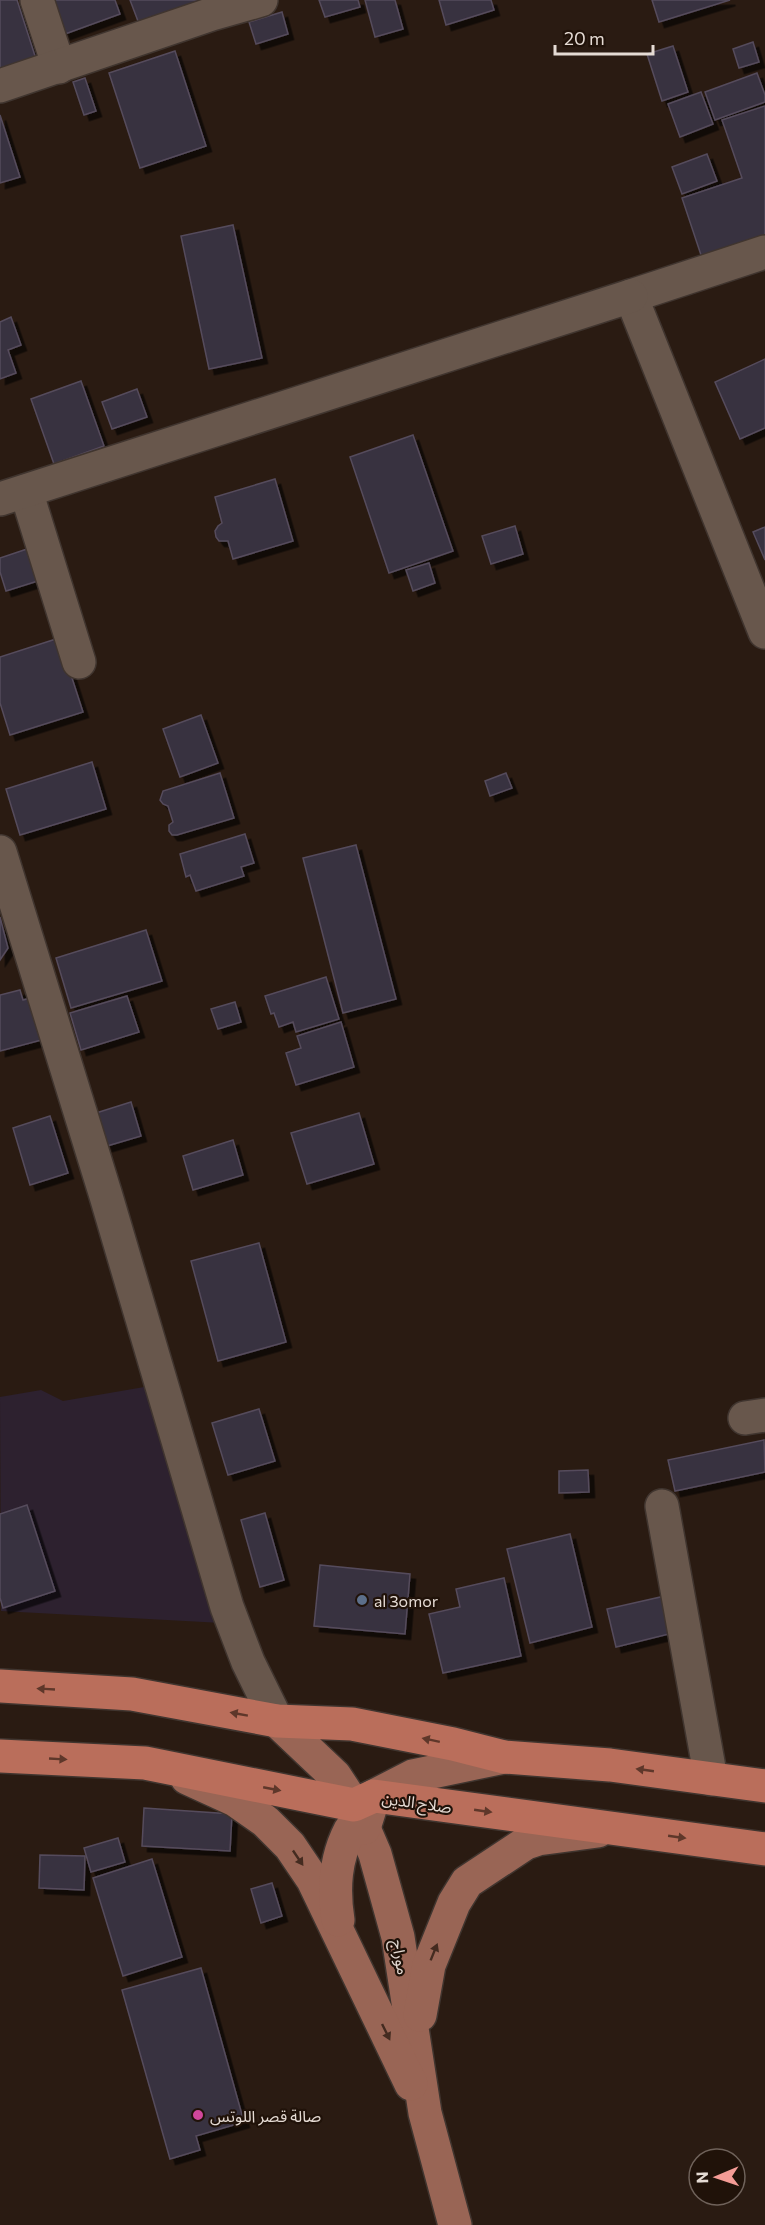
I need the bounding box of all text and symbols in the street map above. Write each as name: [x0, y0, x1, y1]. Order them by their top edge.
scale bar: [555, 18, 652, 56]
text: 20 m: [564, 27, 605, 49]
place label: al 3omor: [374, 1591, 439, 1610]
marker: al 3omor: [355, 1593, 369, 1607]
one-way arrow: [36, 1685, 55, 1694]
one-way arrow: [229, 1709, 248, 1718]
one-way arrow: [422, 1735, 441, 1744]
one-way arrow: [49, 1755, 68, 1764]
one-way arrow: [635, 1766, 654, 1775]
one-way arrow: [263, 1785, 282, 1794]
street label: صلاح الدين: [380, 1788, 453, 1820]
one-way arrow: [474, 1806, 493, 1815]
one-way arrow: [667, 1832, 686, 1842]
one-way arrow: [293, 1850, 304, 1866]
street label: موراج: [385, 1938, 413, 1977]
one-way arrow: [429, 1942, 439, 1960]
one-way arrow: [381, 2024, 390, 2041]
place label: صالة قصر اللوتس: [210, 2106, 321, 2126]
marker: صالة قصر اللوتس: [191, 2108, 205, 2122]
north arrow: [687, 2147, 747, 2207]
text: N: [692, 2171, 711, 2184]

